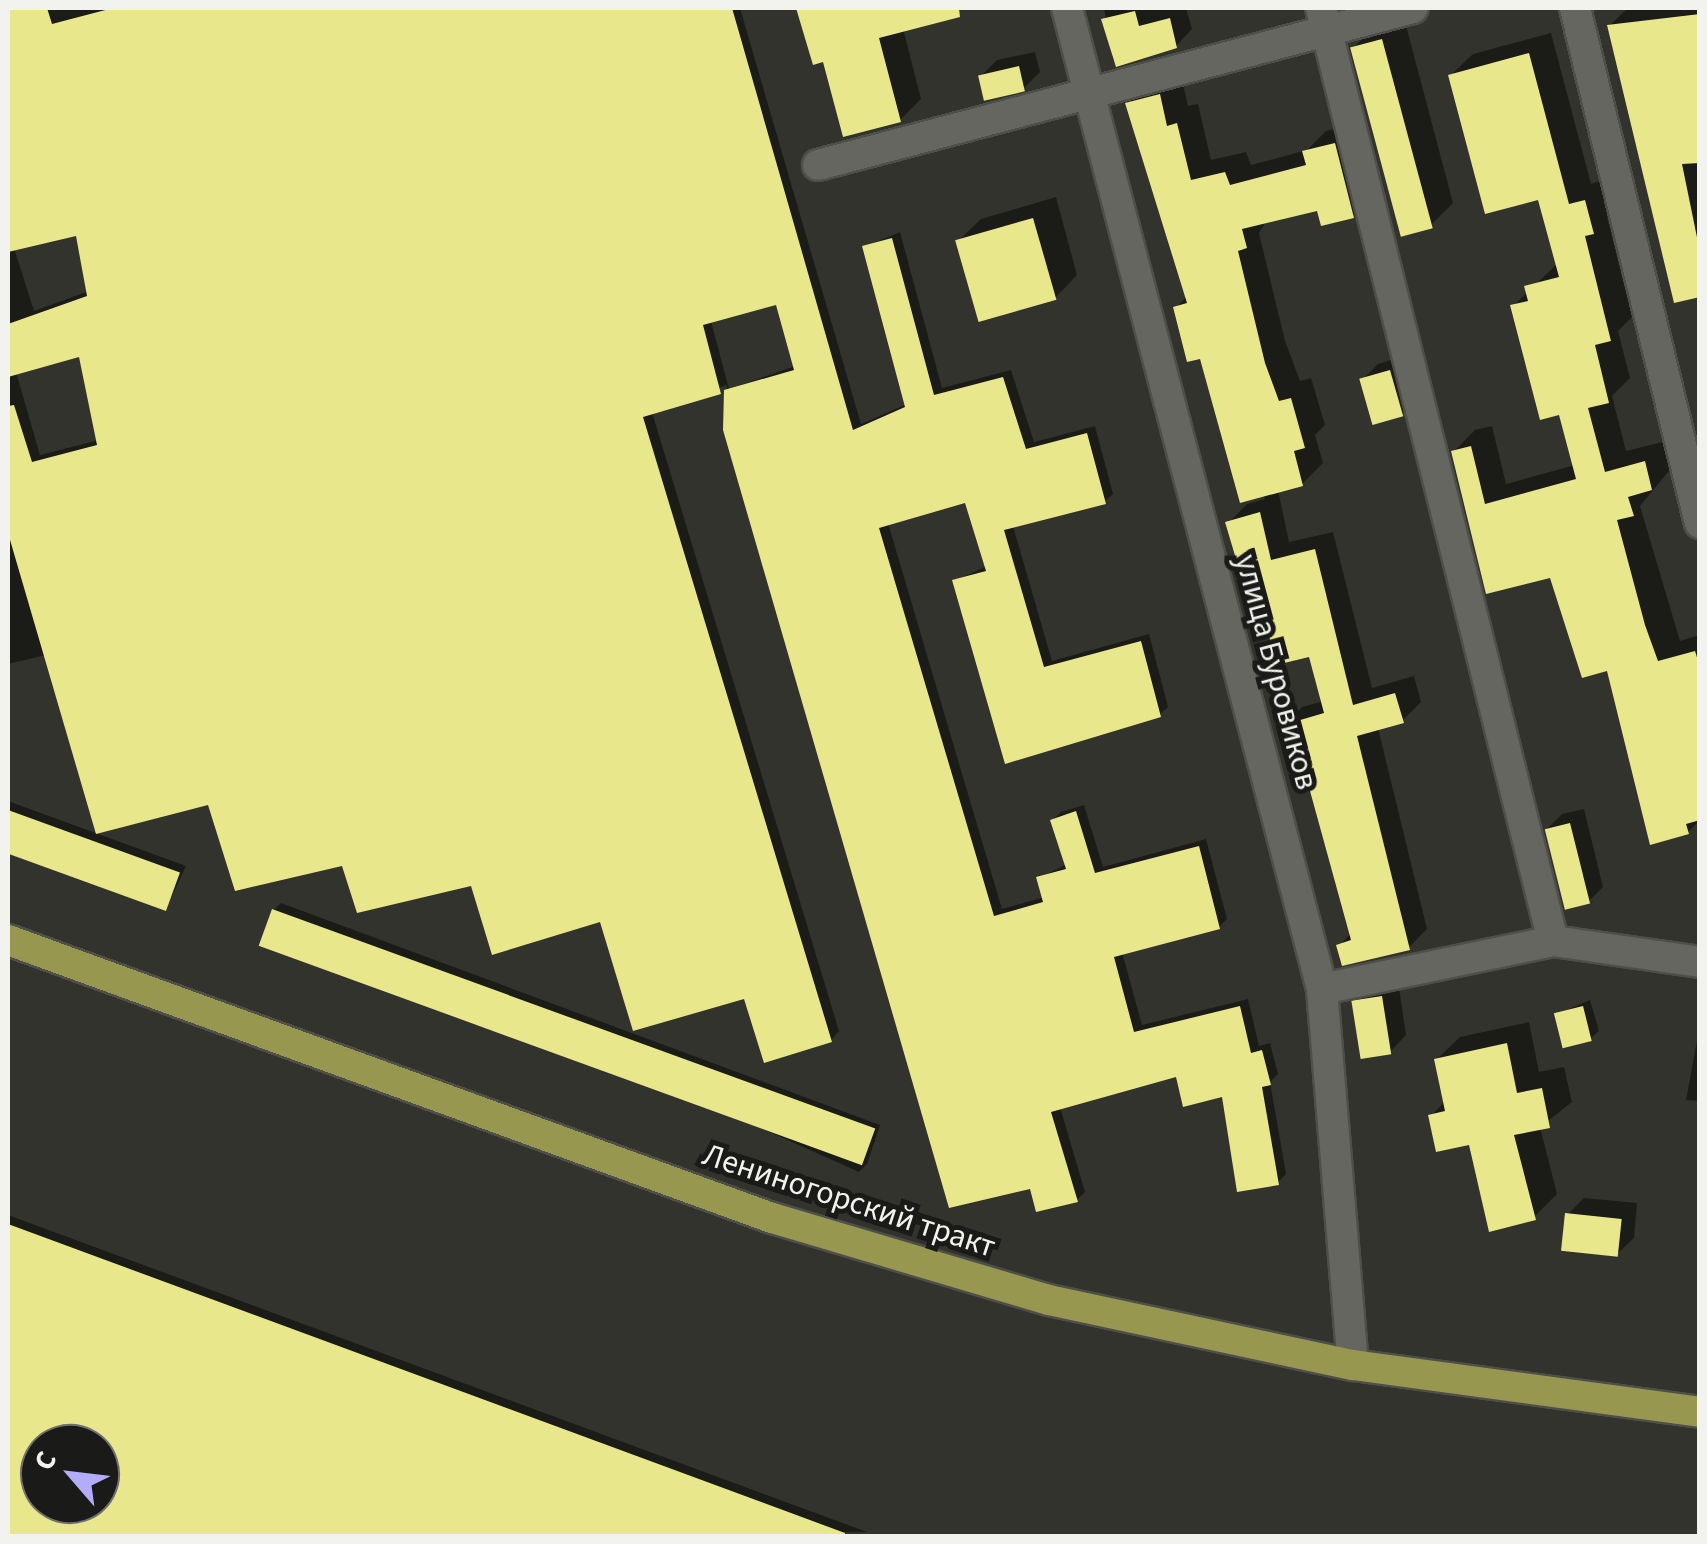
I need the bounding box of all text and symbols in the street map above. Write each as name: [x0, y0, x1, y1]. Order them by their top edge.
street label: улица Буровиков: [1226, 550, 1326, 794]
street label: Лениногорский тракт: [698, 1136, 1000, 1266]
north arrow: [20, 1424, 120, 1524]
text: С: [24, 1444, 67, 1477]

